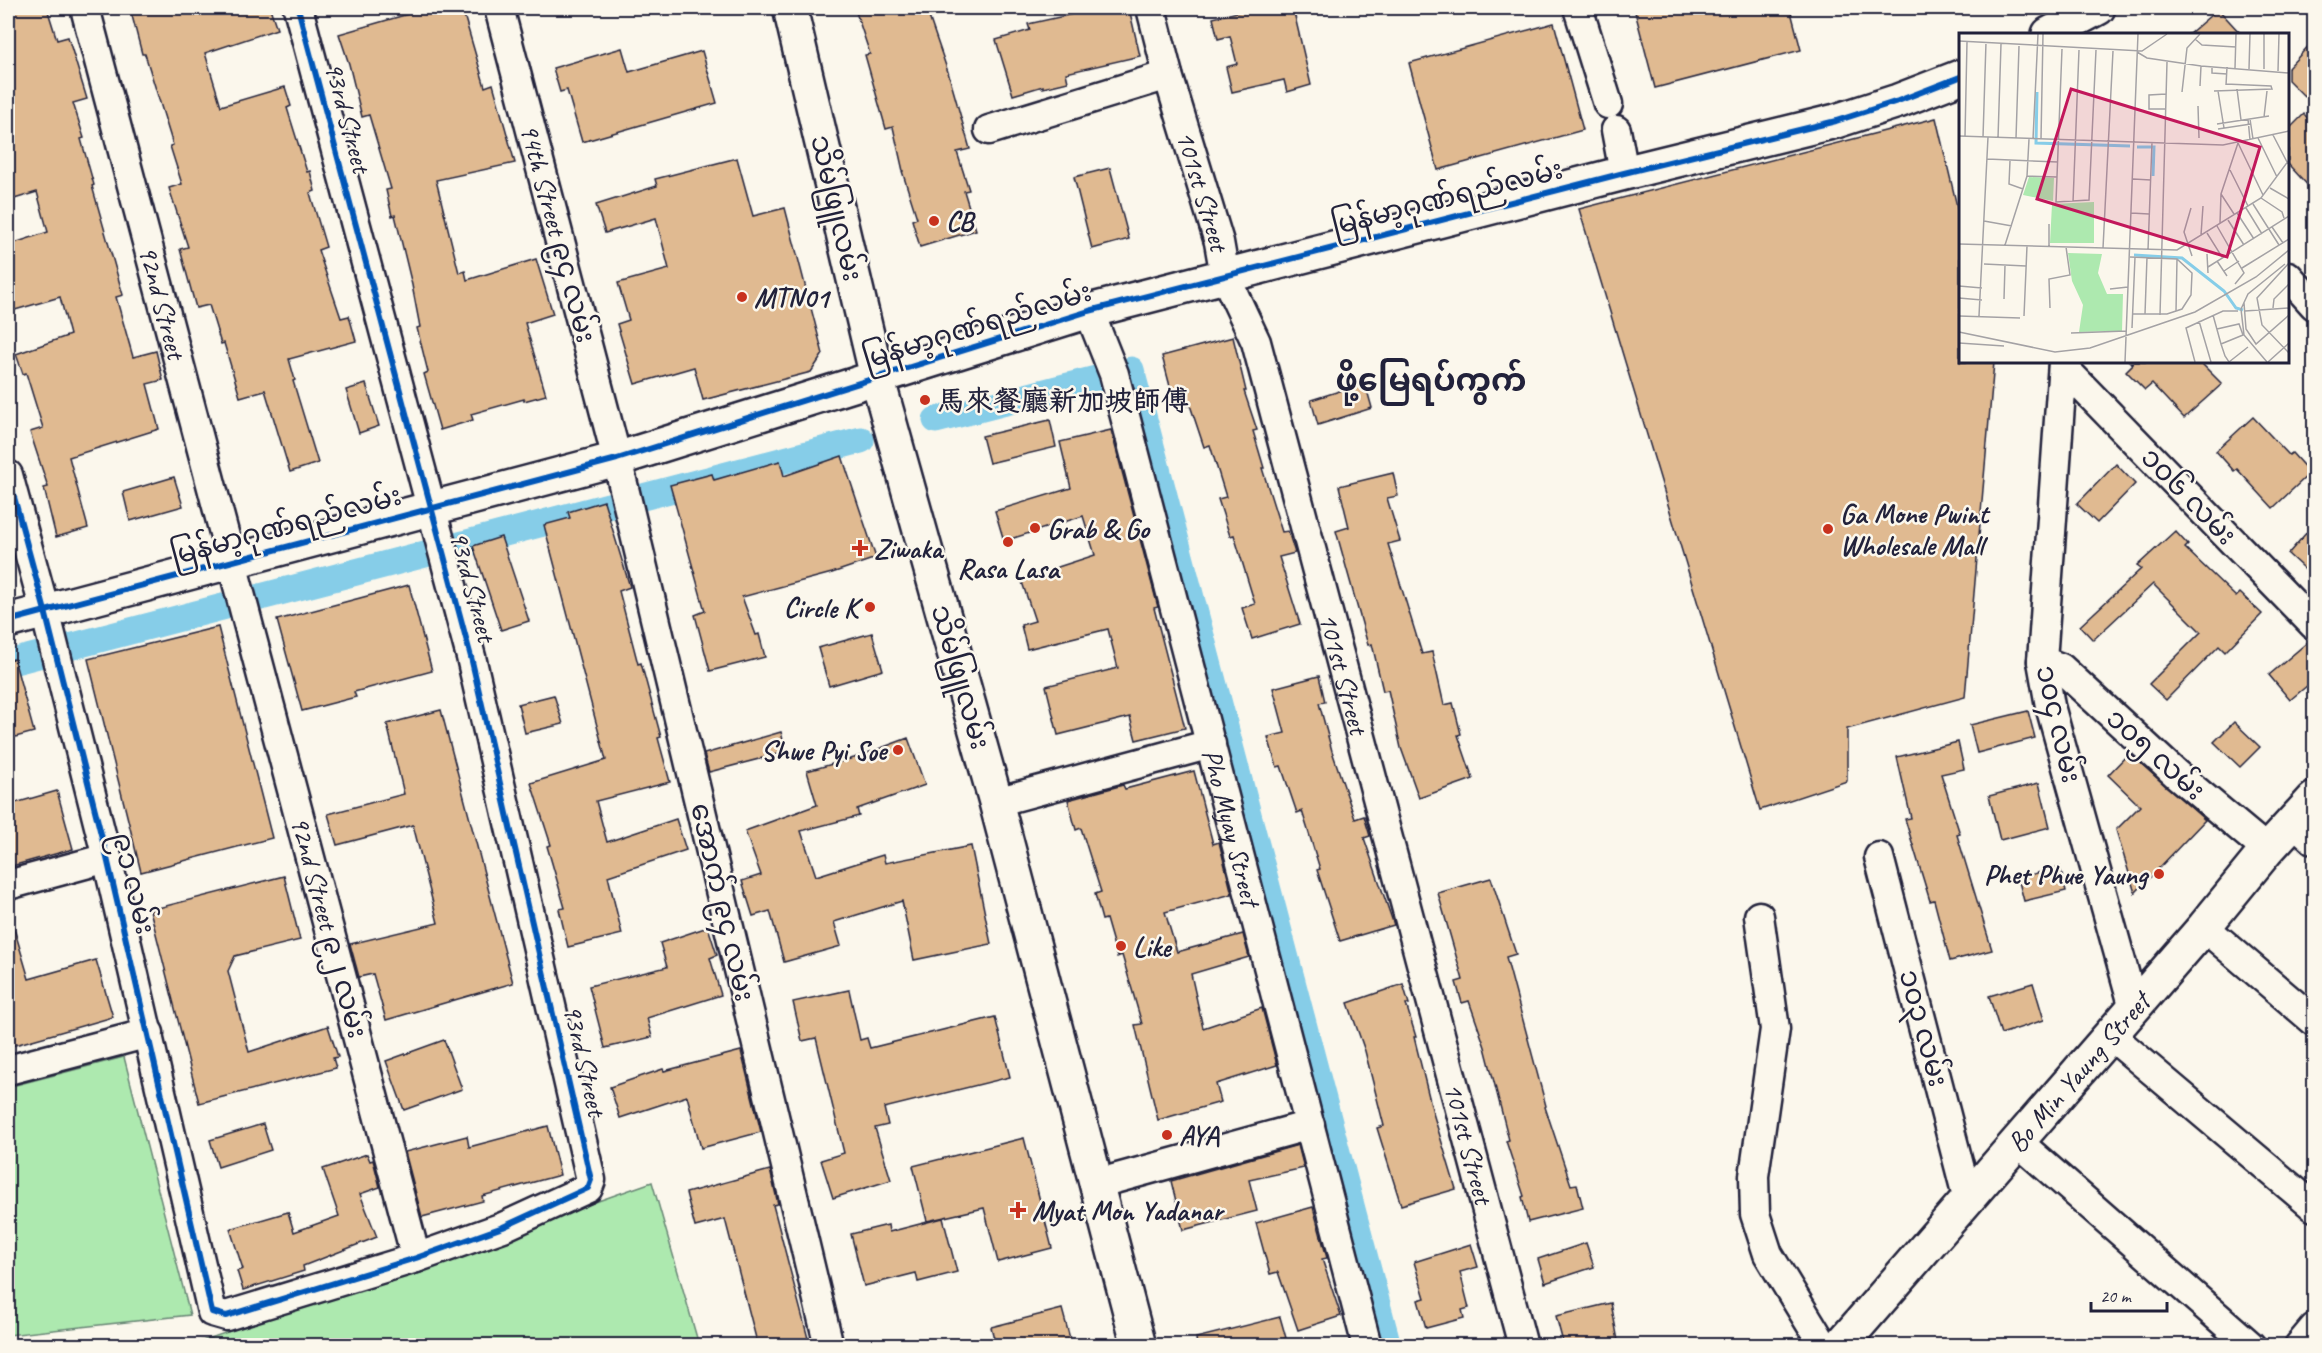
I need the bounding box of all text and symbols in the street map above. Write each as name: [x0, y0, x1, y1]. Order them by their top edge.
inset map: [1959, 33, 2289, 363]
street label: 93rd Street: [316, 58, 380, 179]
street label: 94th Street ၉၄ လမ်း: [507, 119, 605, 348]
street label: 101st Street: [1168, 126, 1238, 256]
street label: သိမ်ဖြူလမ်း: [798, 131, 872, 286]
street label: မြန်မာ့ဂုဏ်ရည်လမ်း: [1327, 150, 1568, 248]
place label: CB: [946, 204, 976, 239]
marker: CB: [927, 214, 941, 228]
street label: 92nd Street: [131, 241, 195, 365]
street label: မြန်မာ့ဂုဏ်ရည်လမ်း: [858, 273, 1097, 381]
place label: MTN01: [754, 280, 832, 315]
marker: MTN01: [735, 290, 749, 304]
district label: ဖို့မြေရပ်ကွက်: [1335, 358, 1527, 406]
place label: 馬來餐廳新加坡師傅: [937, 383, 1189, 418]
marker: 馬來餐廳新加坡師傅: [918, 393, 932, 407]
street label: ၁၀၆ လမ်း: [2134, 439, 2245, 552]
street label: မြန်မာ့ဂုဏ်ရည်လမ်း: [167, 476, 406, 577]
place label: Ga Mone Pwint Wholesale Mall: [1840, 496, 1991, 563]
place label: Grab & Go: [1047, 511, 1151, 546]
marker: Grab & Go: [1028, 521, 1042, 535]
marker: Ga Mone Pwint Wholesale Mall: [1821, 522, 1835, 536]
street label: 93rd Street: [441, 527, 505, 648]
place label: Ziwaka: [874, 531, 945, 566]
marker: Rasa Lasa: [1001, 535, 1015, 549]
marker: Ziwaka: [851, 539, 869, 557]
place label: Rasa Lasa: [957, 551, 1061, 586]
place label: Circle K: [784, 590, 864, 625]
marker: Circle K: [863, 600, 877, 614]
street label: သိမ်ဖြူလမ်း: [919, 600, 999, 755]
street label: 101st Street: [1311, 609, 1378, 740]
street label: ၁၀၄ လမ်း: [2024, 661, 2091, 787]
street label: ၁၀၅ လမ်း: [2096, 700, 2214, 811]
place label: Shwe Pyi Soe: [761, 733, 889, 768]
marker: Shwe Pyi Soe: [891, 743, 905, 757]
street label: Pho Myay Street: [1195, 745, 1270, 913]
street label: အောက် ၉၄ လမ်း: [678, 799, 764, 1006]
street label: 92nd Street ၉၂ လမ်း: [278, 812, 376, 1043]
street label: ၉၁ လမ်း: [100, 828, 165, 939]
place label: Phet Phue Yaung: [1984, 857, 2150, 892]
marker: Phet Phue Yaung: [2152, 867, 2166, 881]
place label: Like: [1133, 929, 1173, 964]
marker: Like: [1114, 939, 1128, 953]
street label: ၁၀၃ လမ်း: [1887, 965, 1957, 1092]
street label: Bo Min Yaung Street: [1999, 982, 2160, 1159]
street label: 93rd Street: [555, 1001, 615, 1122]
street label: 101st Street: [1436, 1079, 1503, 1210]
place label: AYA: [1179, 1118, 1220, 1153]
marker: AYA: [1160, 1128, 1174, 1142]
place label: Myat Mon Yadanar: [1032, 1193, 1225, 1228]
marker: Myat Mon Yadanar: [1009, 1201, 1027, 1219]
scale bar: [2091, 1275, 2168, 1313]
text: 20 m: [2100, 1285, 2133, 1307]

